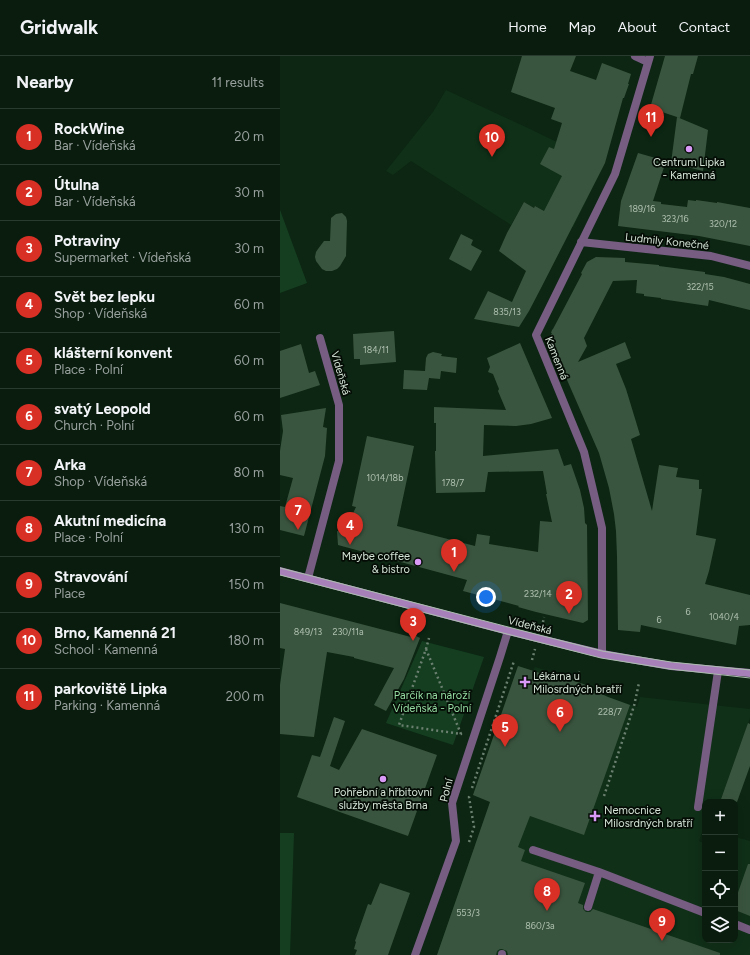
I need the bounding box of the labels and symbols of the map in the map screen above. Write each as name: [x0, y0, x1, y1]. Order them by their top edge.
pin: 11: [638, 104, 664, 137]
pin: 10: [479, 124, 505, 157]
marker: Centrum Lipka - Kamenná: [684, 144, 694, 154]
place label: Centrum Lipka - Kamenná: [653, 156, 725, 182]
house number: 189/16: [629, 203, 655, 214]
house number: 323/16: [661, 213, 689, 224]
house number: 320/12: [709, 218, 737, 229]
street label: Ludmily Konečné: [624, 231, 710, 252]
house number: 322/15: [686, 281, 714, 292]
house number: 835/13: [493, 306, 521, 317]
street label: Kamenná: [542, 335, 571, 382]
house number: 184/11: [363, 344, 389, 355]
street label: Vídeňská: [328, 350, 353, 396]
house number: 1014/18b: [367, 472, 403, 483]
house number: 178/7: [442, 477, 464, 488]
pin: 7: [285, 497, 311, 530]
pin: 4: [337, 512, 363, 545]
pin: 1: [441, 539, 467, 572]
place label: Maybe coffee & bistro: [342, 550, 410, 576]
marker: Maybe coffee & bistro: [413, 557, 423, 567]
pin: 2: [556, 581, 582, 614]
your location: [476, 587, 496, 607]
house number: 232/14: [524, 588, 552, 599]
house number: 6: [685, 606, 691, 617]
pin: 3: [400, 608, 426, 641]
house number: 1040/4: [709, 611, 739, 622]
street label: Vídeňská: [507, 614, 553, 637]
house number: 6: [656, 614, 662, 625]
house number: 849/13: [294, 626, 322, 637]
house number: 230/11a: [332, 626, 364, 637]
place label: Lékárna u Milosrdných bratří: [533, 670, 622, 696]
marker: Lékárna u Milosrdných bratří: [520, 677, 530, 687]
park label: Parčík na nároží Vídeňská - Polní: [393, 689, 472, 715]
pin: 6: [547, 699, 573, 732]
house number: 228/7: [598, 706, 622, 717]
pin: 5: [492, 714, 518, 747]
marker: Pohřební a hřbitovní služby města Brna: [378, 774, 388, 784]
street label: Polní: [437, 777, 456, 803]
place label: Pohřební a hřbitovní služby města Brna: [334, 786, 433, 812]
place label: Nemocnice Milosrdných bratří: [604, 804, 693, 830]
marker: Nemocnice Milosrdných bratří: [589, 810, 601, 822]
pin: 8: [534, 878, 560, 911]
house number: 553/3: [456, 907, 480, 918]
pin: 9: [649, 908, 675, 941]
house number: 860/3a: [525, 920, 555, 931]

